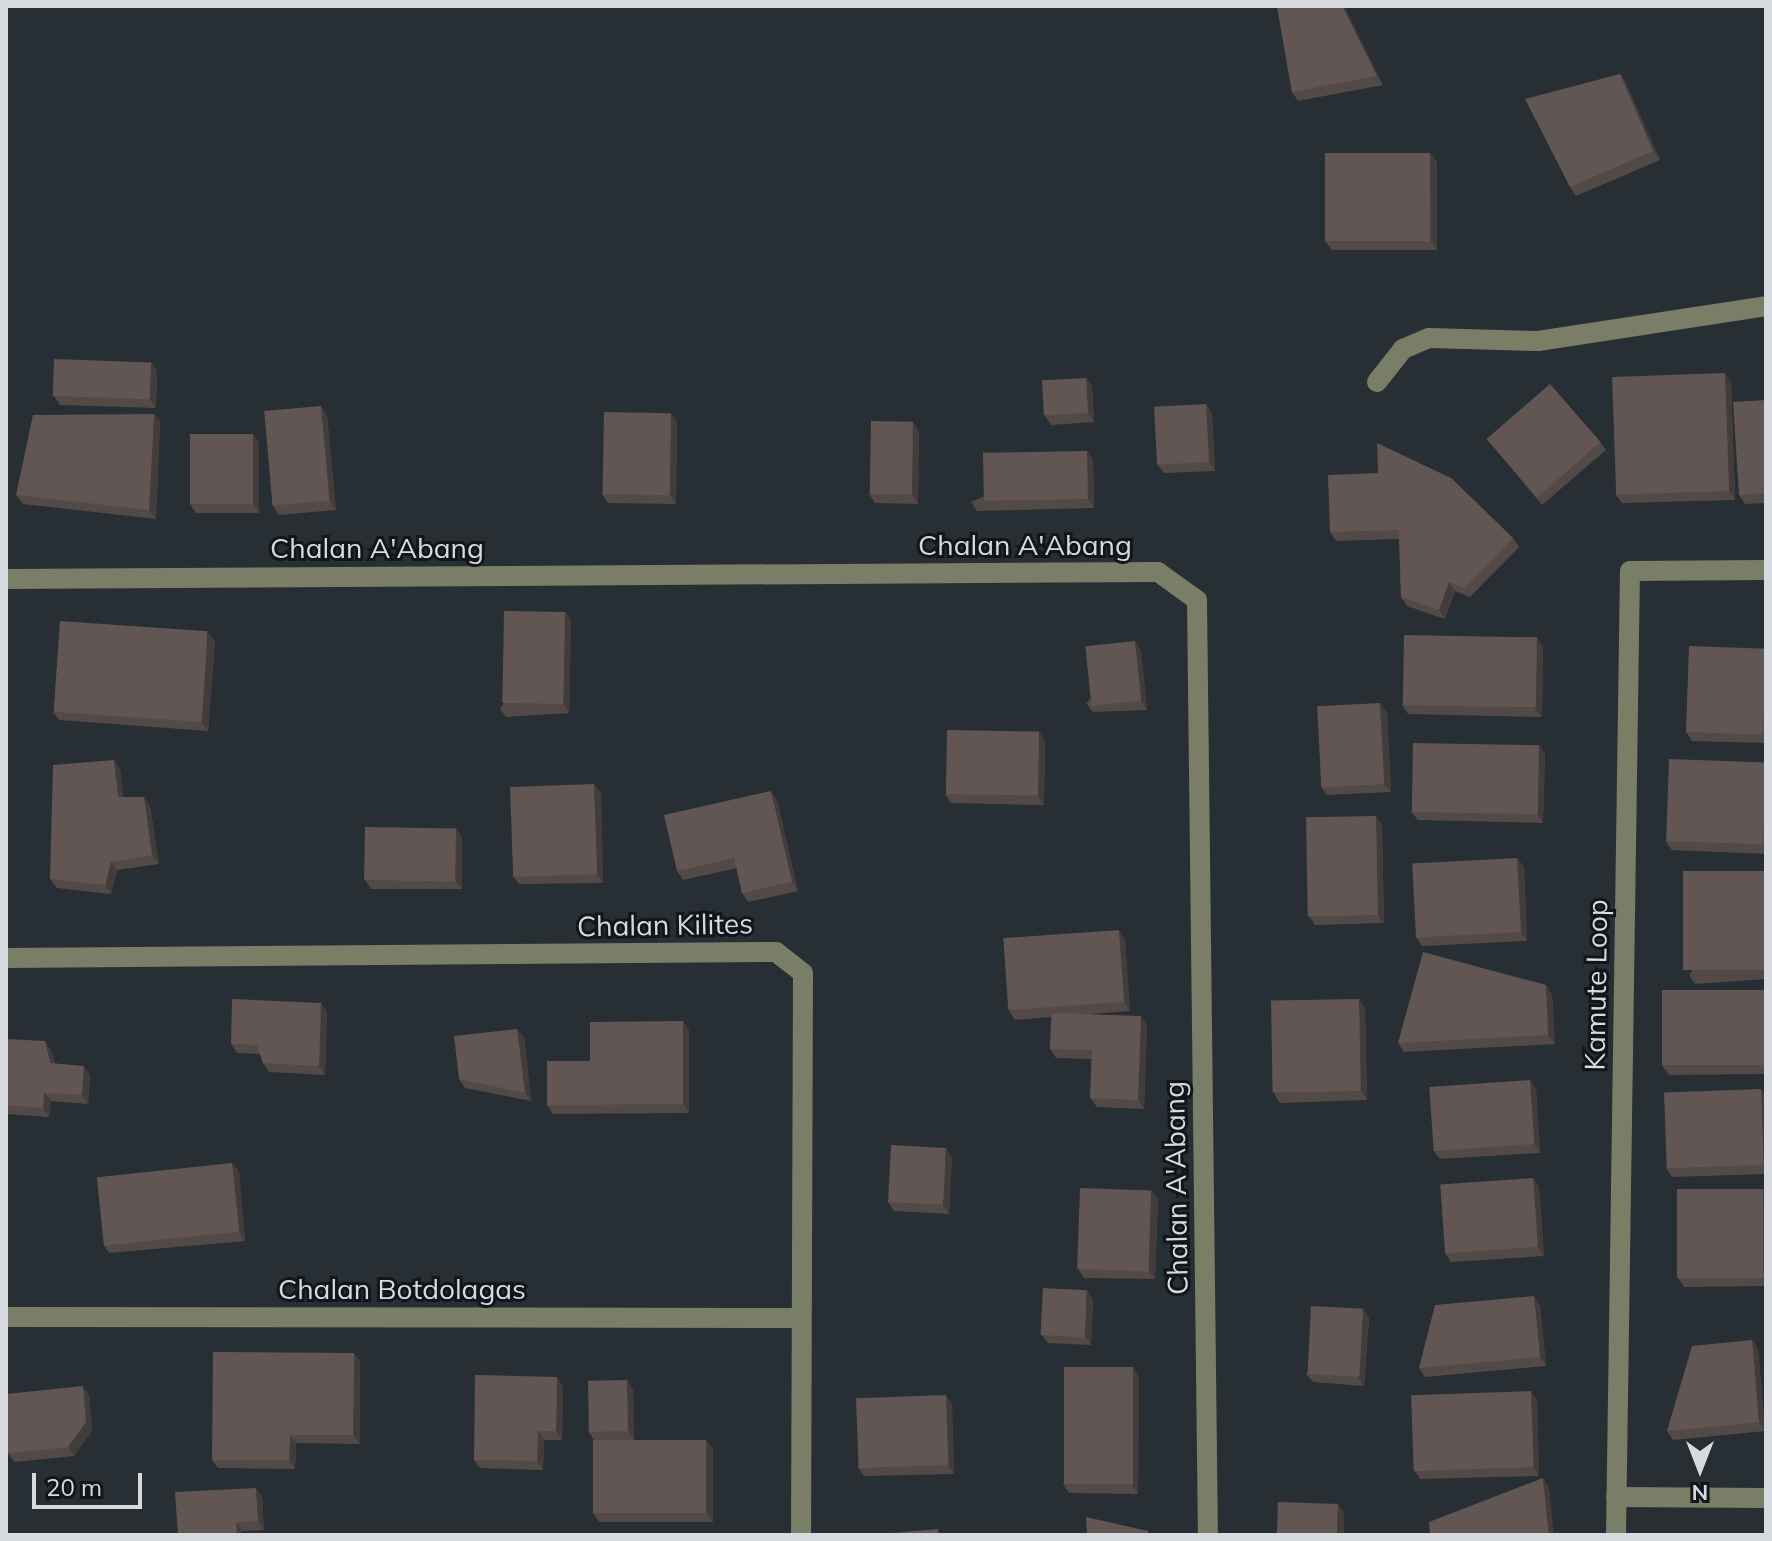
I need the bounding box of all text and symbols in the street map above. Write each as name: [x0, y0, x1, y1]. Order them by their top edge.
street label: Chalan A'Abang: [918, 528, 1132, 562]
street label: Chalan A'Abang: [270, 531, 484, 565]
street label: Kamute Loop: [1578, 899, 1614, 1071]
street label: Chalan Kilites: [577, 907, 753, 943]
street label: Chalan A'Abang: [1157, 1081, 1195, 1295]
street label: Chalan Botdolagas: [278, 1272, 526, 1306]
north arrow: [1660, 1429, 1740, 1509]
scale bar: [36, 1457, 146, 1507]
text: 20 m: [46, 1472, 102, 1502]
text: N: [1692, 1479, 1708, 1507]

